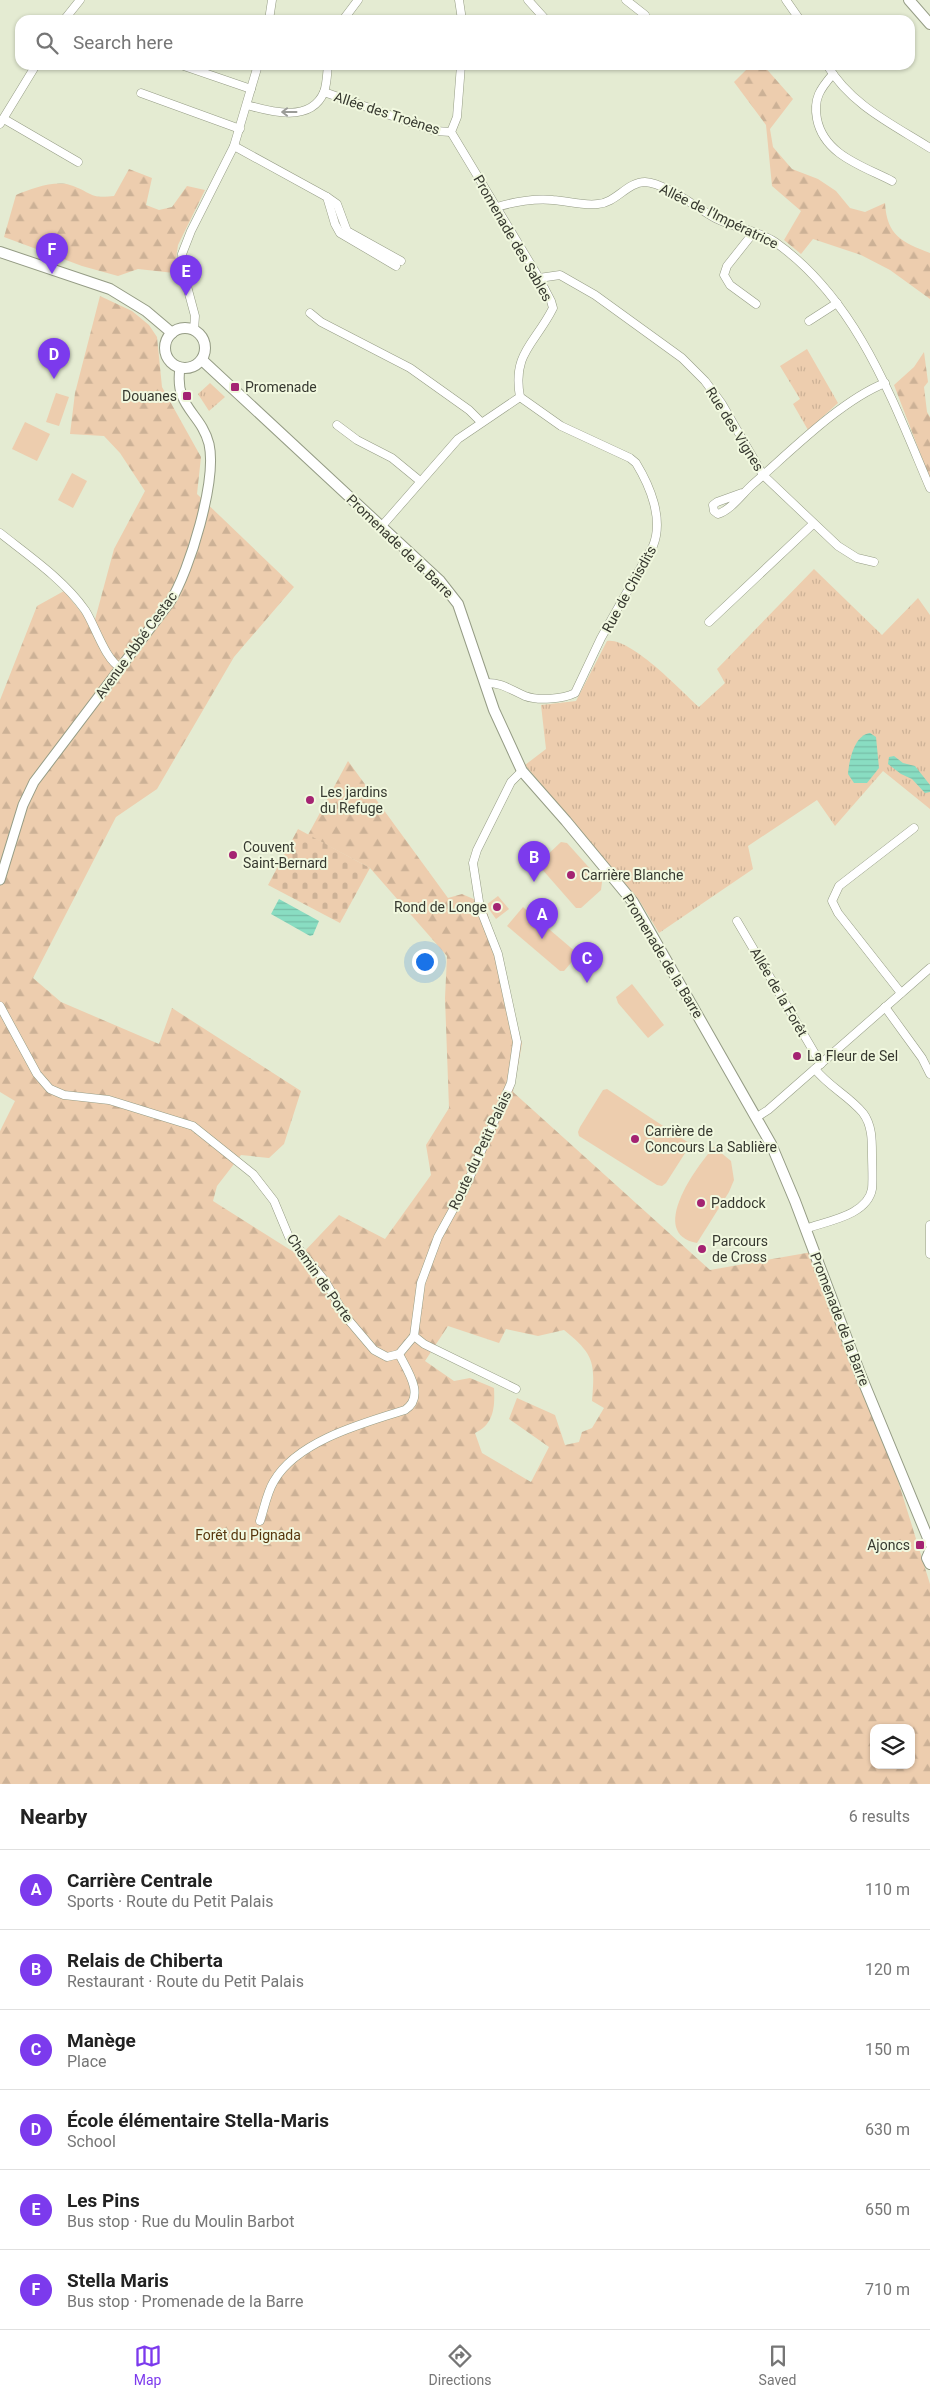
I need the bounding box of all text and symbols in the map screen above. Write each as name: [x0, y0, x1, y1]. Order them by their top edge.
search box: [15, 15, 915, 70]
icon: search: [33, 29, 61, 57]
text: Search here: [73, 31, 173, 54]
street label: Allée des Troènes: [332, 88, 442, 138]
one-way arrow: [281, 107, 298, 117]
street label: Promenade des Sables: [470, 172, 556, 304]
street label: Allée de l'Impératrice: [657, 180, 781, 252]
pin: F: [36, 233, 68, 274]
pin: E: [170, 255, 202, 296]
pin: D: [38, 338, 70, 379]
place label: Promenade: [245, 379, 317, 395]
marker: Promenade: [229, 381, 241, 393]
street label: Rue des Vignes: [703, 384, 767, 474]
place label: Douanes: [122, 388, 177, 404]
marker: Douanes: [181, 390, 193, 402]
street label: Promenade de la Barre: [343, 491, 457, 601]
street label: Rue de Chisdits: [599, 543, 659, 635]
street label: Avenue Abbé Cestac: [92, 588, 180, 702]
place label: Les jardins du Refuge: [320, 784, 388, 816]
marker: Les jardins du Refuge: [304, 794, 316, 806]
place label: Couvent Saint-Bernard: [243, 839, 327, 871]
pin: B: [518, 841, 550, 882]
marker: Couvent Saint-Bernard: [227, 849, 239, 861]
place label: Carrière Blanche: [581, 867, 684, 883]
marker: Carrière Blanche: [565, 869, 577, 881]
street label: Promenade de la Barre: [620, 891, 706, 1021]
pin: A: [526, 898, 558, 939]
place label: Rond de Longe: [394, 899, 487, 915]
marker: Rond de Longe: [491, 901, 503, 913]
pin: C: [571, 942, 603, 983]
street label: Allée de la Forêt: [747, 945, 811, 1040]
your location: [412, 949, 438, 975]
place label: La Fleur de Sel: [807, 1048, 898, 1064]
marker: La Fleur de Sel: [791, 1050, 803, 1062]
street label: Route du Petit Palais: [445, 1088, 515, 1212]
place label: Carrière de Concours La Sablière: [645, 1123, 777, 1155]
marker: Carrière de Concours La Sablière: [629, 1133, 641, 1145]
place label: Paddock: [711, 1195, 766, 1211]
marker: Paddock: [695, 1197, 707, 1209]
street label: Chemin de Porte: [284, 1231, 356, 1325]
place label: Parcours de Cross: [712, 1233, 768, 1265]
marker: Parcours de Cross: [696, 1243, 708, 1255]
street label: Promenade de la Barre: [807, 1250, 873, 1388]
park label: Forêt du Pignada: [195, 1527, 301, 1543]
place label: Ajoncs: [867, 1537, 910, 1553]
marker: Ajoncs: [914, 1539, 926, 1551]
map controls: [870, 1724, 915, 1769]
button: layers: [870, 1724, 915, 1769]
text: Nearby: [20, 1805, 87, 1829]
text: 6 results: [849, 1807, 910, 1826]
text: Carrière Centrale: [67, 1869, 212, 1892]
text: A: [31, 1880, 41, 1899]
text: 110 m: [865, 1880, 910, 1899]
text: Sports · Route du Petit Palais: [67, 1892, 274, 1911]
text: Relais de Chiberta: [67, 1949, 223, 1972]
text: B: [31, 1960, 41, 1979]
text: 120 m: [865, 1960, 910, 1979]
text: Restaurant · Route du Petit Palais: [67, 1972, 304, 1991]
text: Manège: [67, 2029, 136, 2052]
text: C: [31, 2040, 41, 2059]
text: 150 m: [865, 2040, 910, 2059]
text: Place: [67, 2052, 107, 2071]
text: École élémentaire Stella-Maris: [67, 2109, 329, 2132]
text: D: [31, 2120, 41, 2139]
text: 630 m: [865, 2120, 910, 2139]
text: School: [67, 2132, 116, 2151]
text: Les Pins: [67, 2189, 140, 2212]
text: E: [32, 2200, 41, 2219]
text: 650 m: [865, 2200, 910, 2219]
text: Bus stop · Rue du Moulin Barbot: [67, 2212, 294, 2231]
text: Stella Maris: [67, 2269, 169, 2292]
text: F: [32, 2280, 40, 2299]
text: 710 m: [865, 2280, 910, 2299]
text: Bus stop · Promenade de la Barre: [67, 2292, 303, 2311]
tab: Map: [134, 2342, 162, 2388]
tab: Directions: [429, 2342, 492, 2388]
tab: Saved: [759, 2342, 796, 2388]

